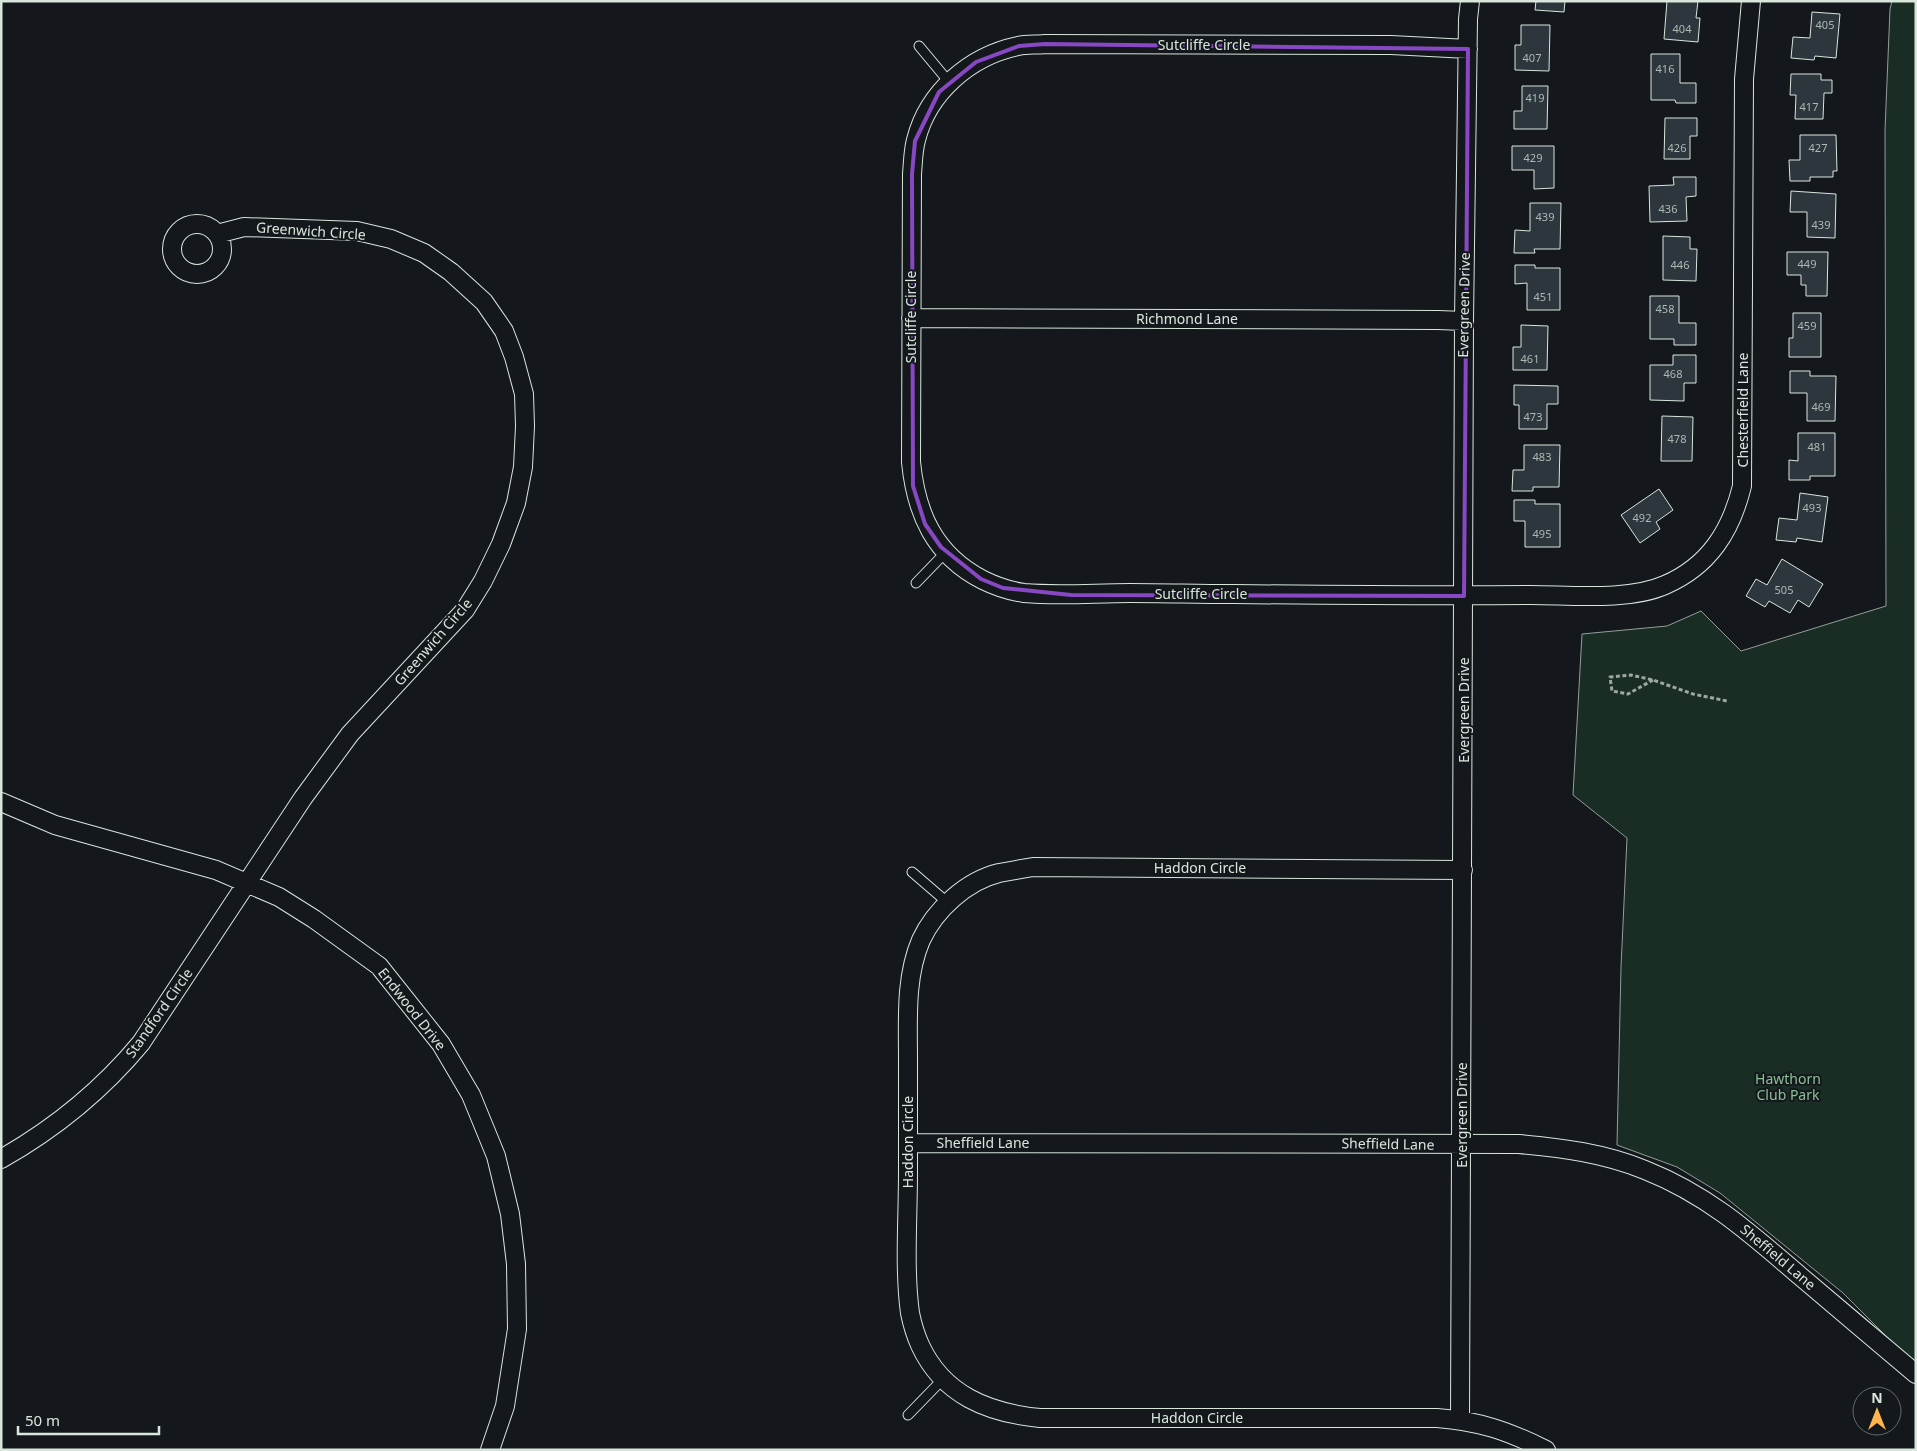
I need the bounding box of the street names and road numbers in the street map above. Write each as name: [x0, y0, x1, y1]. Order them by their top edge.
street label: Sutcliffe Circle: [1158, 35, 1250, 54]
street label: Greenwich Circle: [256, 217, 367, 244]
street label: Evergreen Drive: [1453, 252, 1474, 358]
street label: Sutcliffe Circle: [901, 271, 920, 363]
street label: Richmond Lane: [1136, 309, 1238, 328]
street label: Chesterfield Lane: [1733, 353, 1752, 467]
street label: Sutcliffe Circle: [1155, 584, 1247, 603]
street label: Greenwich Circle: [389, 594, 476, 689]
street label: Evergreen Drive: [1454, 657, 1473, 763]
street label: Haddon Circle: [1154, 858, 1246, 877]
street label: Endwood Drive: [374, 963, 451, 1054]
street label: Standford Circle: [121, 964, 197, 1061]
street label: Evergreen Drive: [1452, 1062, 1471, 1168]
street label: Haddon Circle: [898, 1096, 917, 1188]
street label: Sheffield Lane: [937, 1133, 1030, 1152]
street label: Sheffield Lane: [1341, 1133, 1435, 1154]
street label: Sheffield Lane: [1737, 1219, 1820, 1294]
street label: Haddon Circle: [1151, 1408, 1243, 1427]

